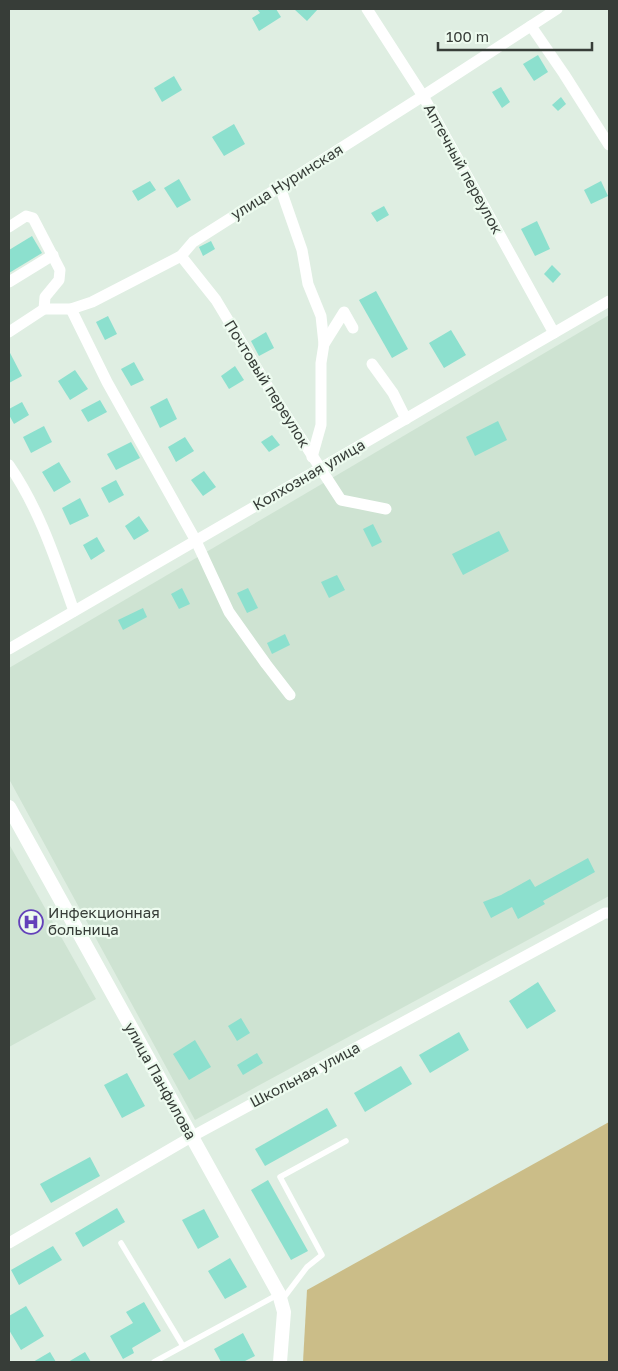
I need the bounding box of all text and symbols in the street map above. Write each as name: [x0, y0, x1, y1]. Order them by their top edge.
scale bar: [438, 20, 592, 52]
text: 100 m: [446, 27, 489, 45]
street label: Аптечный переулок: [421, 100, 507, 237]
street label: улица Нуринская: [227, 139, 346, 223]
street label: Почтовый переулок: [221, 316, 315, 451]
street label: Колхозная улица: [249, 435, 368, 514]
place label: Инфекционная больница: [48, 903, 160, 938]
hospital icon: Инфекционная больница: [18, 909, 44, 935]
street label: улица Панфилова: [121, 1019, 201, 1142]
street label: Школьная улица: [246, 1037, 363, 1111]

